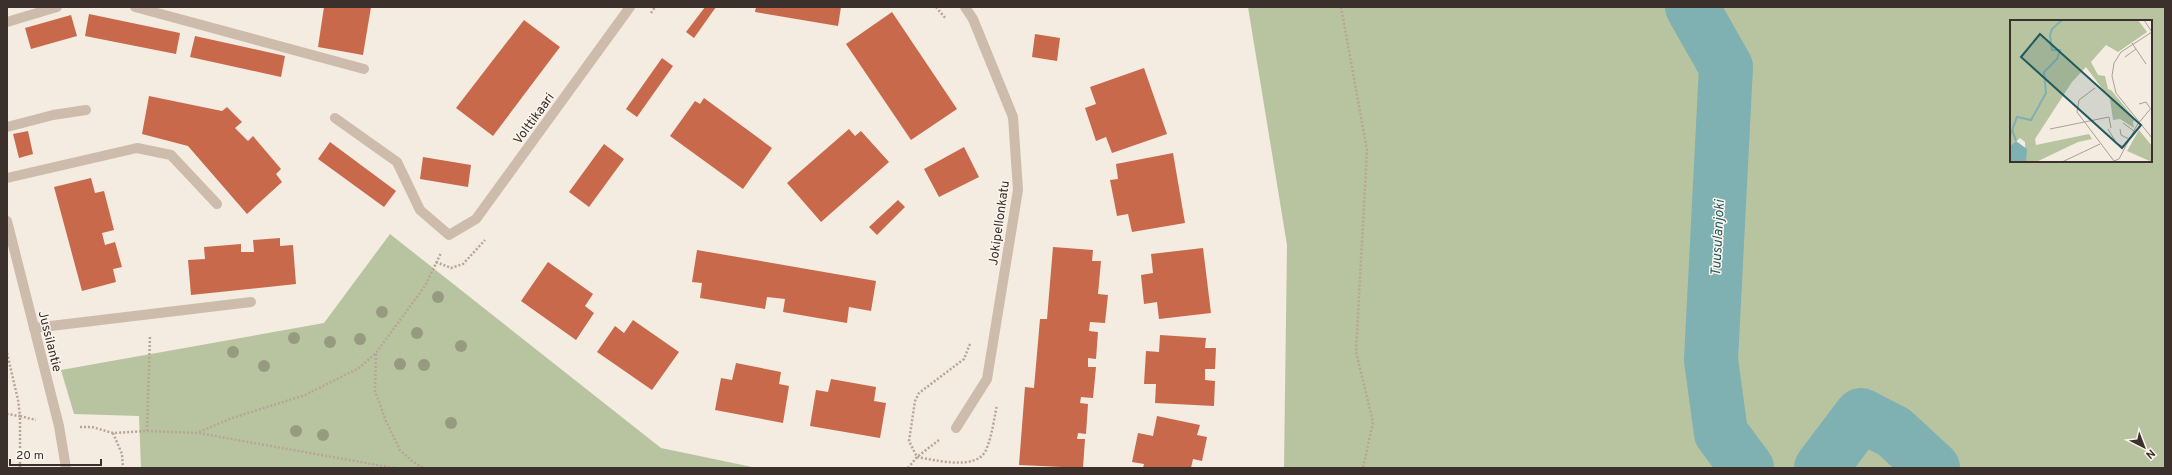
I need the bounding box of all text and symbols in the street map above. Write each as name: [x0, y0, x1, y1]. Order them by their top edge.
inset map: [2010, 20, 2152, 162]
street label: Volttikaari: [511, 90, 559, 148]
street label: Jokipellonkatu: [986, 180, 1014, 267]
water label: Tuusulanjoki: [1708, 198, 1729, 277]
street label: Jussilantie: [34, 309, 64, 374]
north arrow: [2124, 427, 2164, 467]
scale bar: [10, 441, 101, 467]
text: N: [2142, 446, 2158, 462]
text: 20 m: [16, 448, 44, 464]

